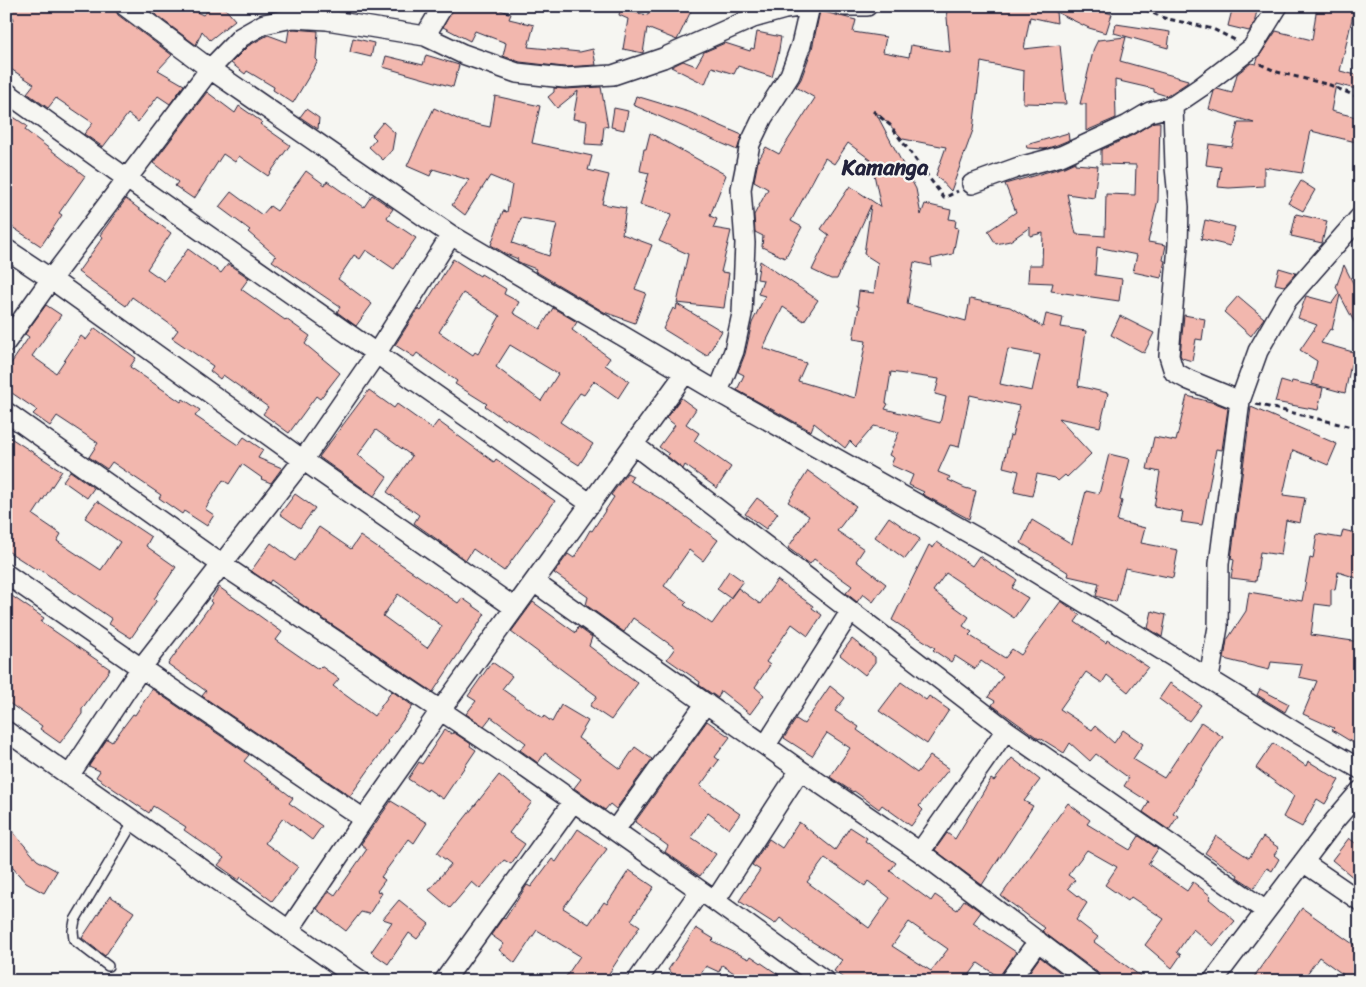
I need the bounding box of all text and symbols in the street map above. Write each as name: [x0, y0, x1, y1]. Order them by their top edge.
district label: Kamanga: [841, 148, 929, 187]

